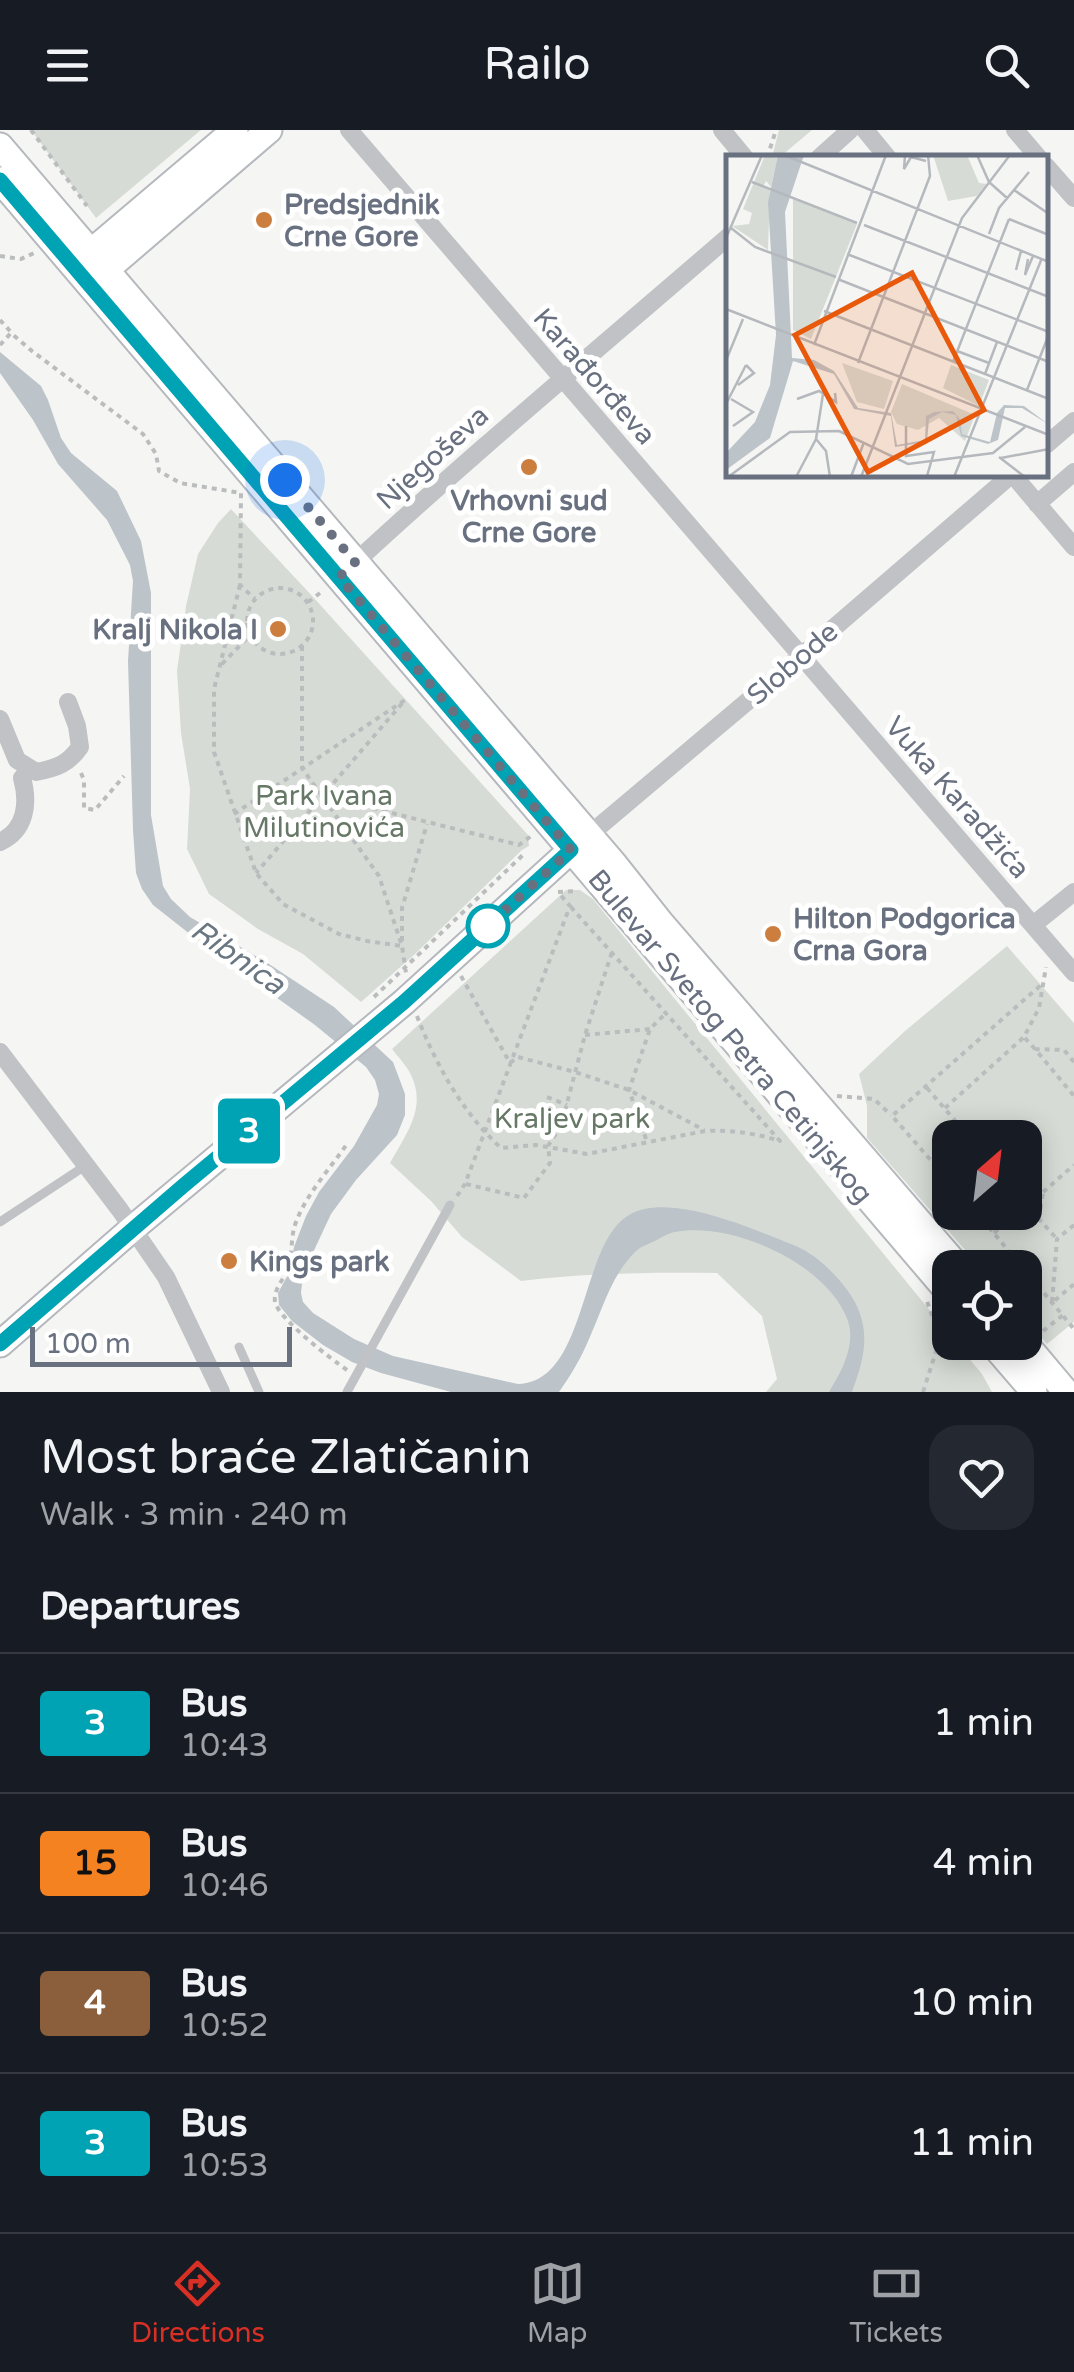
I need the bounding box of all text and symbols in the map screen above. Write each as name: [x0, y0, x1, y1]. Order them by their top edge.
icon: menu: [40, 38, 95, 93]
text: Railo: [483, 38, 591, 92]
icon: search: [979, 38, 1034, 93]
inset map: [726, 155, 1049, 478]
place label: Predsjednik Crne Gore: [284, 188, 440, 254]
marker: Predsjednik Crne Gore: [253, 209, 275, 231]
street label: Karađorđeva: [526, 301, 663, 452]
street label: Njegoševa: [369, 398, 496, 517]
your location: [260, 455, 310, 505]
marker: Vrhovni sud Crne Gore: [518, 456, 540, 478]
place label: Vrhovni sud Crne Gore: [450, 484, 608, 550]
place label: Kralj Nikola I: [92, 613, 258, 647]
street label: Slobode: [740, 615, 845, 712]
marker: Kralj Nikola I: [267, 618, 289, 640]
street label: Vuka Karadžića: [878, 710, 1037, 886]
park label: Park Ivana Milutinovića: [243, 779, 405, 845]
street label: Bulevar Svetog Petra Cetinjskog: [581, 863, 880, 1210]
place label: Hilton Podgorica Crna Gora: [793, 902, 1016, 968]
unlabelled marker: [467, 905, 509, 947]
water label: Ribnica: [184, 912, 293, 1004]
marker: Hilton Podgorica Crna Gora: [762, 923, 784, 945]
line badge: 3: [216, 1098, 282, 1164]
park label: Kraljev park: [494, 1102, 650, 1136]
text: 3: [238, 1110, 260, 1152]
north arrow: [932, 1120, 1042, 1230]
map controls: [932, 1120, 1042, 1360]
place label: Kings park: [249, 1245, 390, 1279]
marker: Kings park: [218, 1250, 240, 1272]
button: locate: [932, 1250, 1042, 1360]
scale bar: [30, 1322, 292, 1366]
text: 100 m: [45, 1327, 131, 1361]
button: heart: [929, 1425, 1034, 1530]
text: Most braće Zlatičanin: [40, 1429, 531, 1487]
text: Walk · 3 min · 240 m: [40, 1496, 348, 1534]
text: Departures: [40, 1584, 241, 1630]
text: Bus: [180, 1681, 247, 1727]
text: 1 min: [933, 1700, 1034, 1746]
text: 3: [84, 1702, 106, 1744]
text: 10:43: [180, 1727, 269, 1765]
text: Bus: [180, 1821, 247, 1867]
text: 4 min: [933, 1840, 1034, 1886]
text: 15: [73, 1842, 117, 1884]
text: 10:46: [180, 1867, 269, 1905]
text: Bus: [180, 1961, 247, 2007]
text: 10 min: [909, 1980, 1034, 2026]
text: 4: [84, 1982, 106, 2024]
text: 10:52: [180, 2007, 269, 2045]
text: Bus: [180, 2101, 247, 2147]
text: 11 min: [909, 2120, 1034, 2166]
text: 3: [84, 2122, 106, 2164]
text: 10:53: [180, 2147, 269, 2185]
tab: Directions: [131, 2256, 265, 2350]
tab: Map: [527, 2256, 587, 2350]
tab: Tickets: [849, 2256, 943, 2350]

